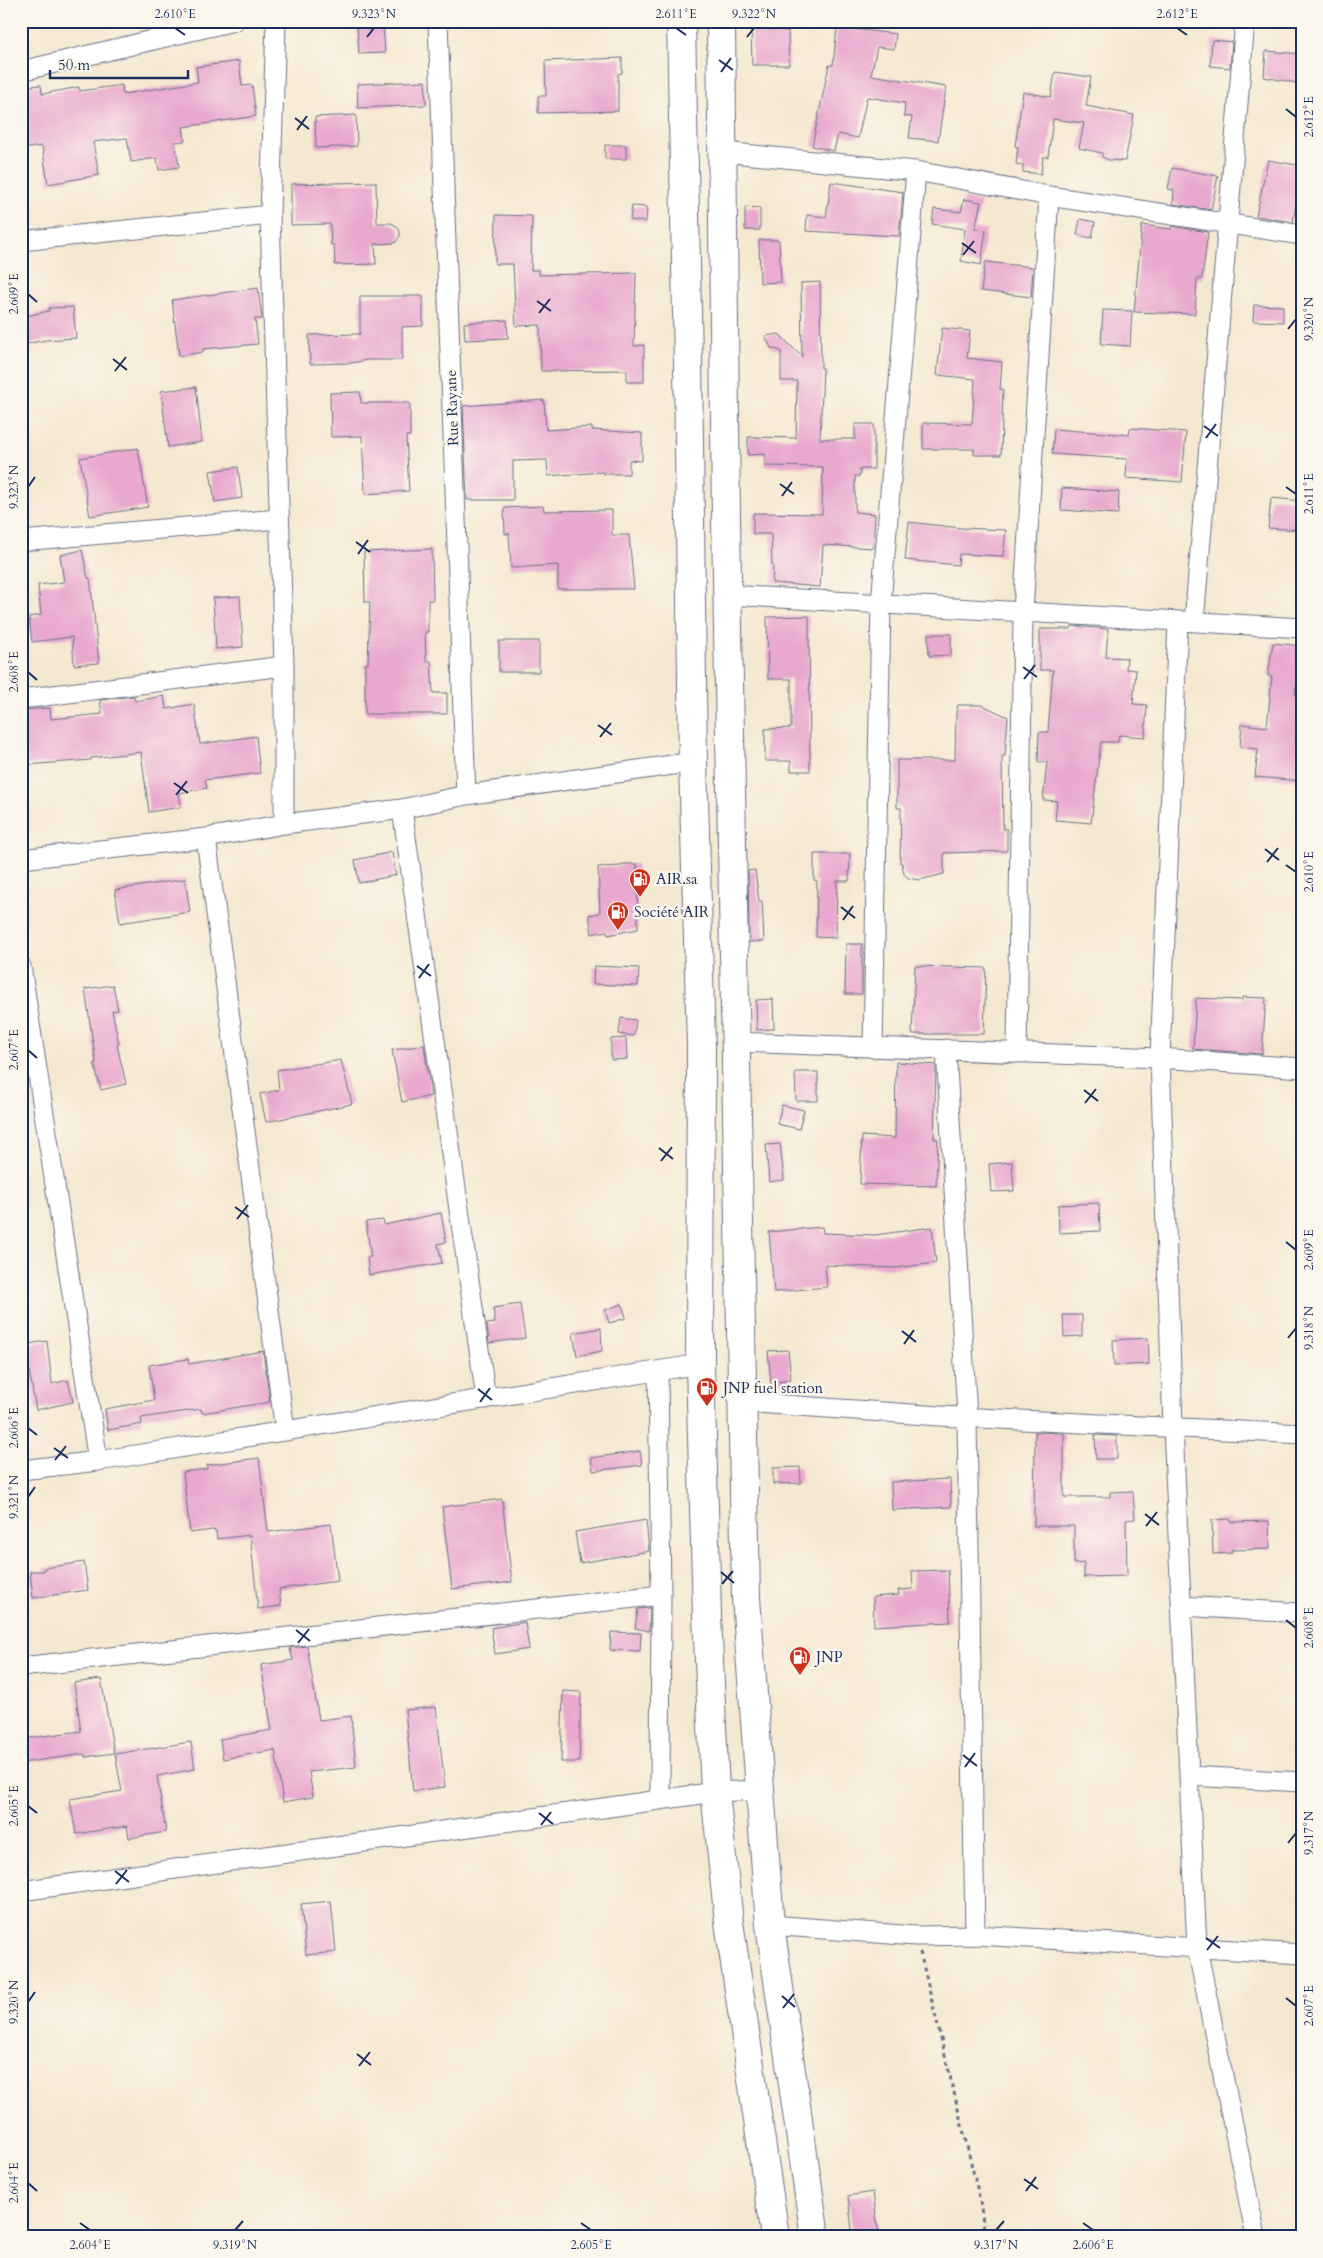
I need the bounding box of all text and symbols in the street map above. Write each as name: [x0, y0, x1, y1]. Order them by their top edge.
text: 2.610°E: [154, 6, 196, 22]
text: 9.323°N: [352, 6, 397, 22]
text: 2.611°E: [655, 6, 697, 22]
text: 9.322°N: [732, 6, 777, 22]
text: 2.612°E: [1156, 6, 1198, 22]
scale bar: [50, 48, 188, 80]
text: 50 m: [58, 55, 90, 75]
text: 2.612°E: [1301, 96, 1317, 138]
text: 2.609°E: [6, 273, 22, 315]
text: 9.320°N: [1301, 296, 1317, 341]
street label: Rue Rayane: [441, 369, 463, 446]
text: 9.323°N: [6, 464, 22, 509]
text: 2.611°E: [1301, 473, 1317, 515]
text: 2.608°E: [6, 651, 22, 693]
text: 2.610°E: [1301, 851, 1317, 893]
fuel station icon: AIR.sa: [628, 867, 652, 898]
place label: AIR.sa: [656, 869, 698, 889]
fuel station icon: Société AIR: [606, 900, 630, 931]
place label: Société AIR: [634, 902, 710, 922]
text: 2.607°E: [6, 1029, 22, 1071]
text: 2.609°E: [1301, 1229, 1317, 1271]
text: 9.318°N: [1301, 1305, 1317, 1350]
fuel station icon: JNP fuel station: [695, 1376, 719, 1407]
place label: JNP fuel station: [721, 1378, 824, 1398]
text: 2.606°E: [6, 1407, 22, 1449]
text: 9.321°N: [6, 1474, 22, 1519]
text: 2.608°E: [1301, 1607, 1317, 1649]
fuel station icon: JNP: [788, 1645, 812, 1676]
place label: JNP: [814, 1647, 843, 1667]
text: 2.605°E: [6, 1785, 22, 1827]
text: 9.317°N: [1301, 1810, 1317, 1855]
text: 9.320°N: [6, 1979, 22, 2024]
text: 2.607°E: [1301, 1985, 1317, 2027]
text: 2.604°E: [6, 2162, 22, 2204]
text: 2.604°E: [69, 2237, 111, 2253]
text: 9.319°N: [213, 2237, 258, 2253]
text: 2.605°E: [570, 2237, 612, 2253]
text: 9.317°N: [974, 2237, 1019, 2253]
text: 2.606°E: [1072, 2237, 1114, 2253]

